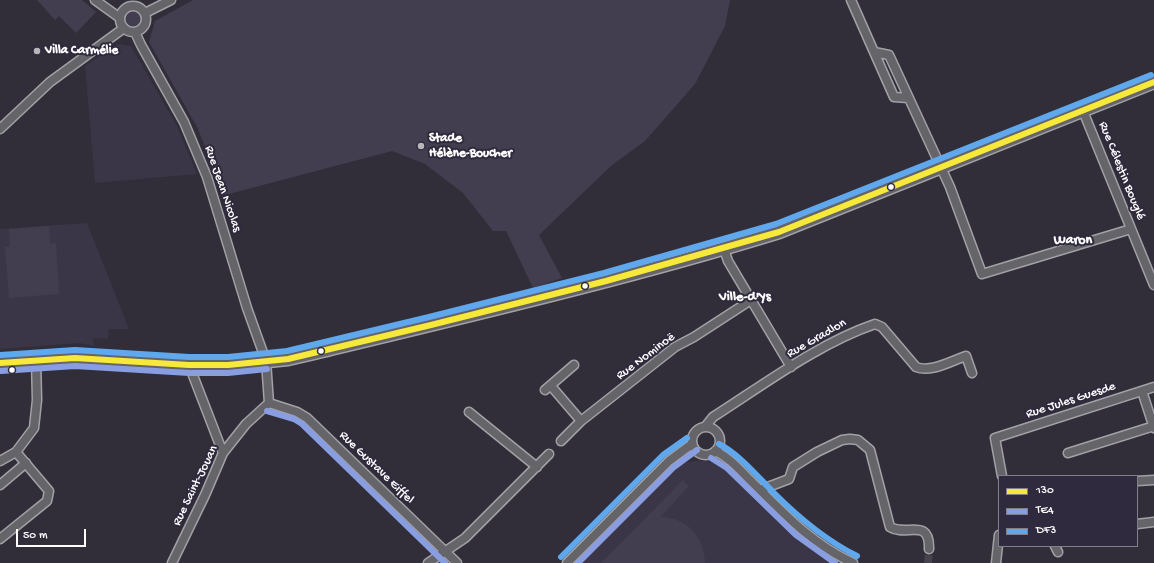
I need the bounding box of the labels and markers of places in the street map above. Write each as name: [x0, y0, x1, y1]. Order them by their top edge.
place label: Villa Carmélie: [45, 43, 118, 59]
marker: Villa Carmélie: [32, 46, 42, 56]
place label: Stade Hélène-Boucher: [429, 131, 512, 162]
marker: Stade Hélène-Boucher: [416, 141, 426, 151]
unlabelled marker: [886, 182, 896, 192]
unlabelled marker: [580, 281, 590, 291]
unlabelled marker: [316, 346, 326, 356]
unlabelled marker: [7, 365, 17, 375]

